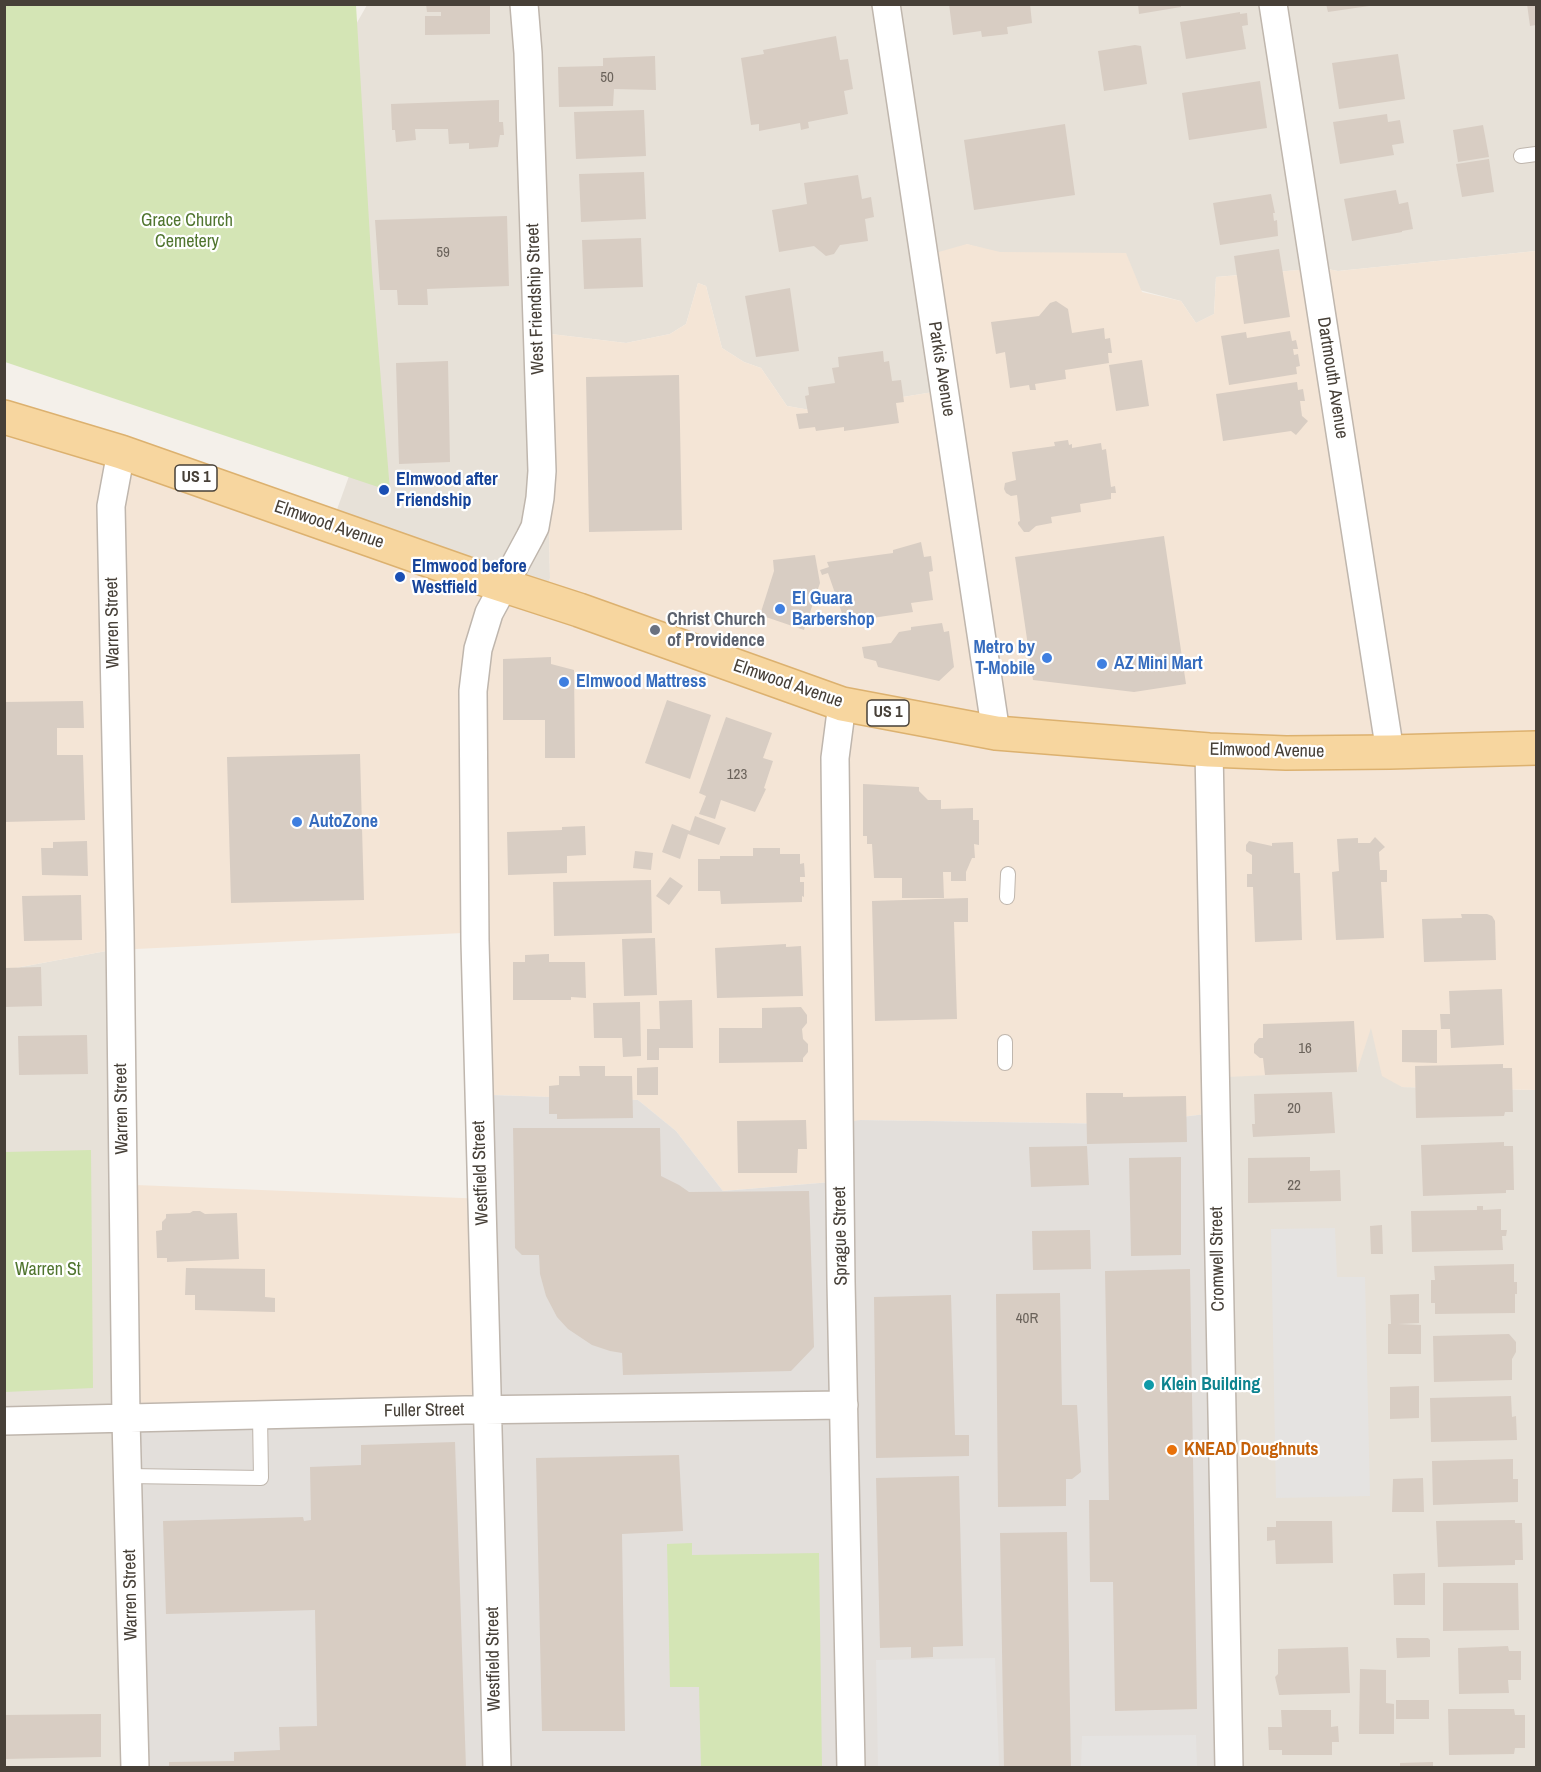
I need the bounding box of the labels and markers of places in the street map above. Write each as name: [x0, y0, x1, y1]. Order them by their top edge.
place label: Elmwood after Friendship: [396, 469, 498, 512]
marker: Elmwood after Friendship: [377, 483, 391, 497]
place label: Elmwood before Westfield: [412, 556, 527, 598]
marker: Elmwood before Westfield: [393, 570, 407, 584]
place label: El Guara Barbershop: [792, 588, 875, 630]
marker: El Guara Barbershop: [773, 602, 787, 616]
place label: Christ Church of Providence: [667, 609, 765, 652]
marker: Christ Church of Providence: [648, 623, 662, 637]
place label: Metro by T-Mobile: [973, 637, 1035, 680]
marker: Metro by T-Mobile: [1040, 651, 1054, 665]
place label: AZ Mini Mart: [1114, 653, 1203, 675]
marker: AZ Mini Mart: [1095, 657, 1109, 671]
place label: Elmwood Mattress: [576, 671, 706, 693]
marker: Elmwood Mattress: [557, 675, 571, 689]
place label: AutoZone: [309, 811, 378, 833]
marker: AutoZone: [290, 815, 304, 829]
place label: Klein Building: [1161, 1374, 1260, 1396]
marker: Klein Building: [1142, 1378, 1156, 1392]
place label: KNEAD Doughnuts: [1184, 1439, 1318, 1461]
marker: KNEAD Doughnuts: [1165, 1443, 1179, 1457]

